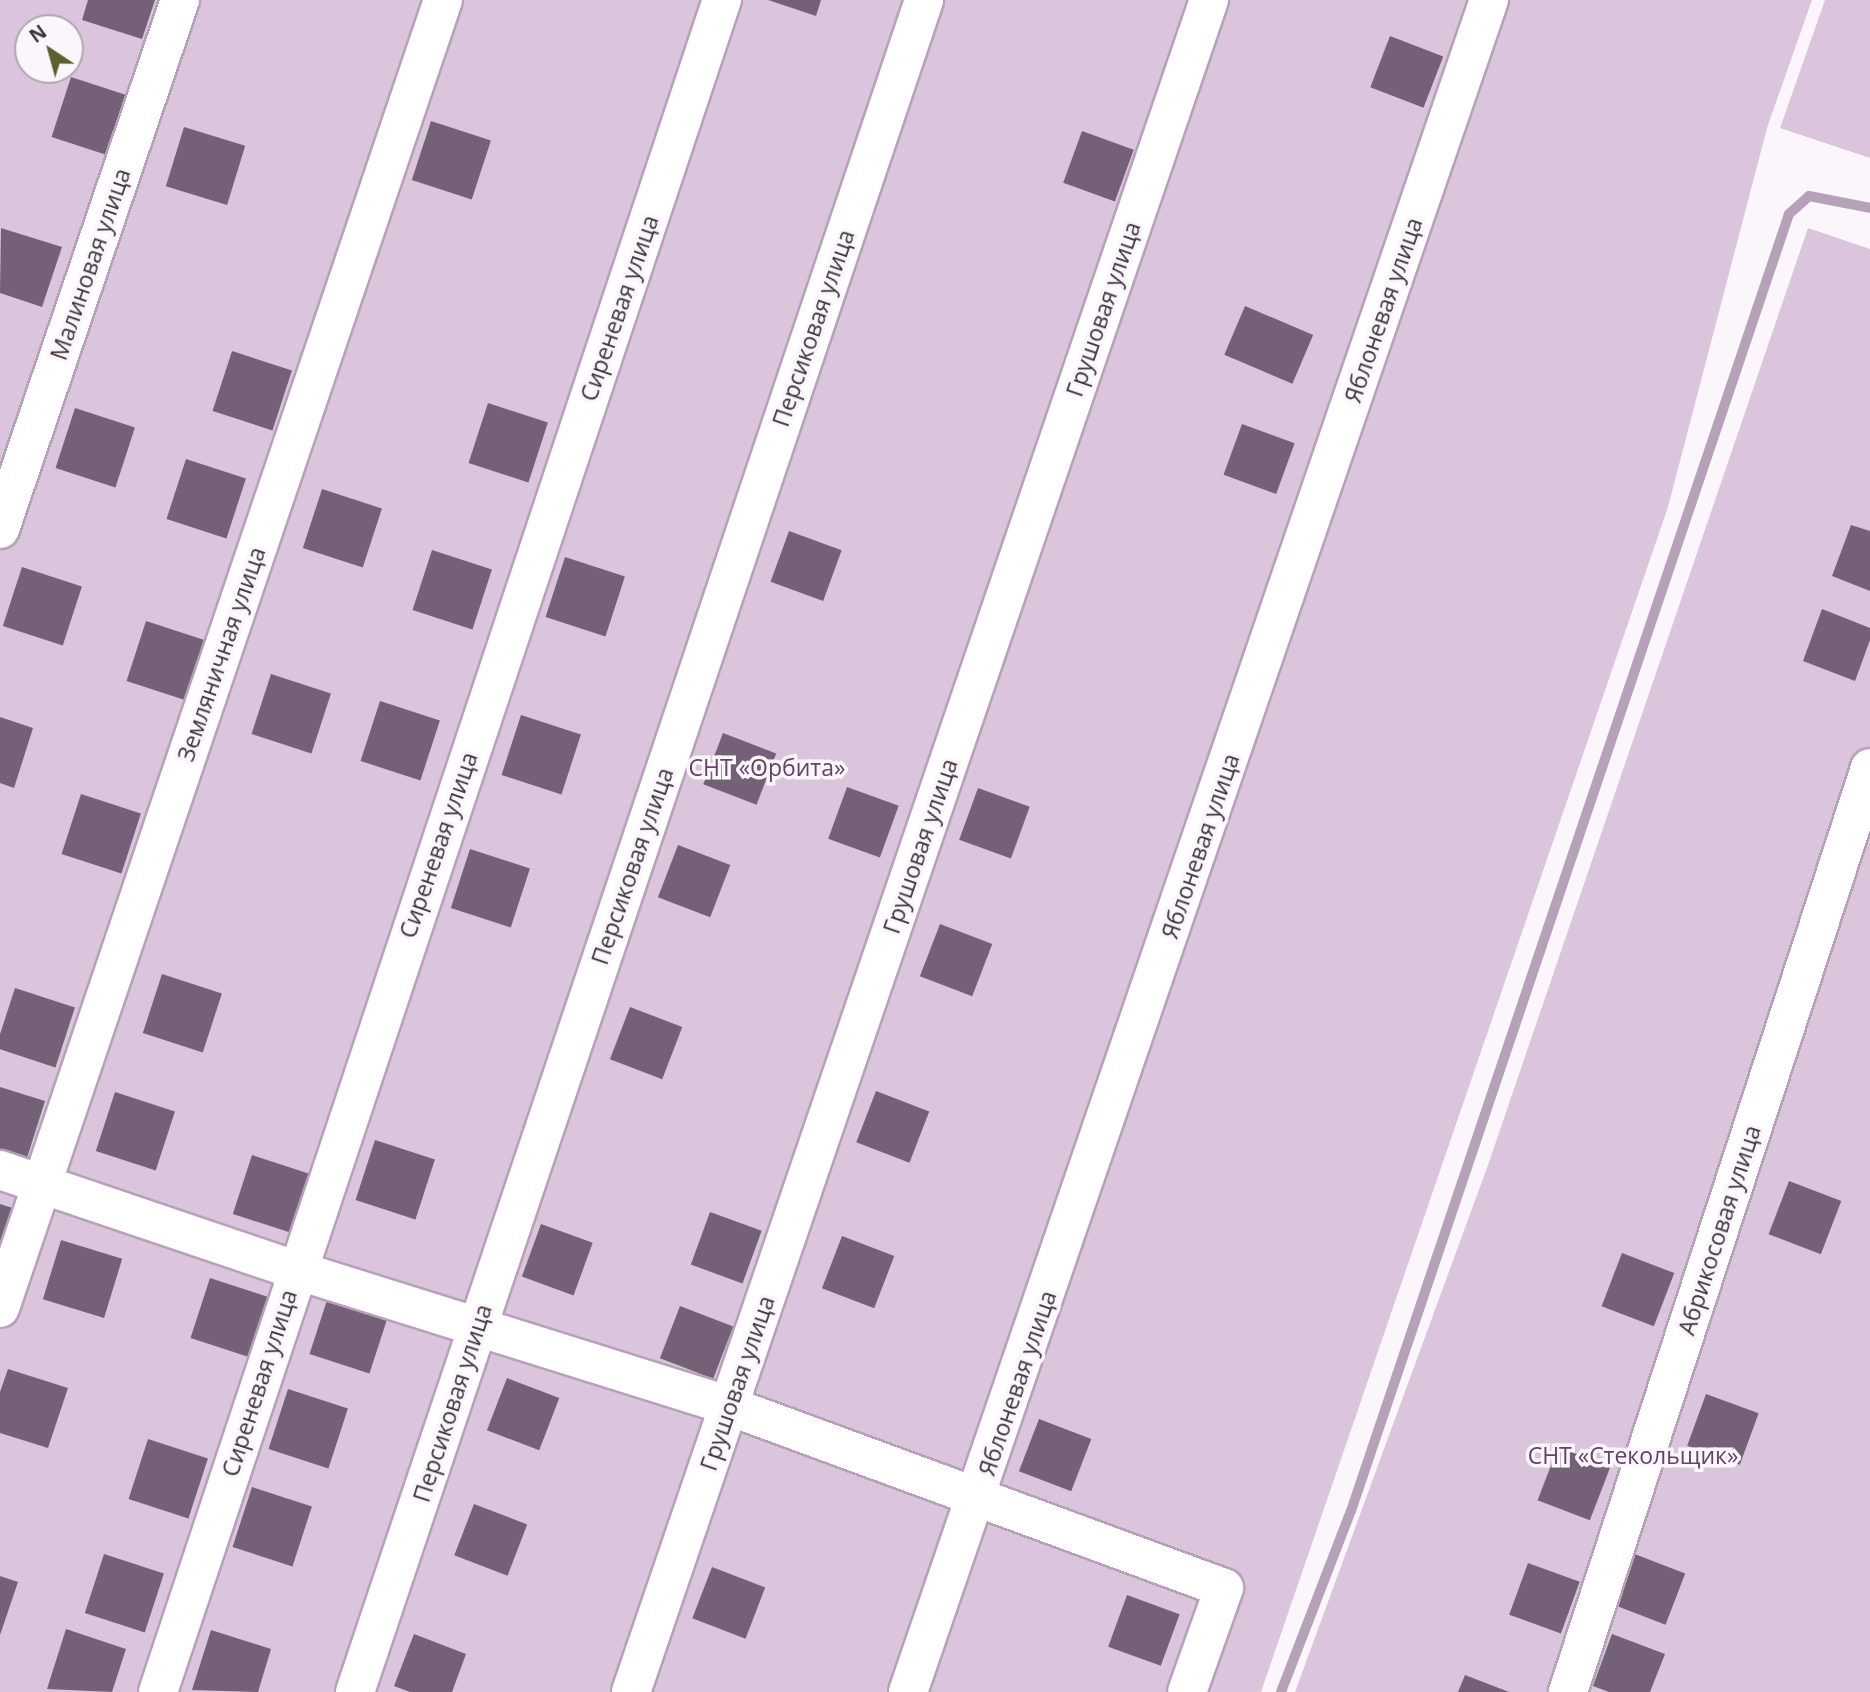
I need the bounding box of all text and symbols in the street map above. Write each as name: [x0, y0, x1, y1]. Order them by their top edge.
north arrow: [14, 14, 84, 84]
text: N: [24, 19, 52, 49]
street label: Малиновая улица: [44, 165, 136, 363]
street label: Сиреневая улица: [574, 211, 664, 405]
street label: Яблоневая улица: [1338, 214, 1428, 406]
street label: Грушовая улица: [1060, 218, 1146, 400]
street label: Персиковая улица: [766, 226, 860, 430]
street label: Земляничная улица: [171, 543, 271, 765]
street label: Сиреневая улица: [393, 748, 483, 942]
street label: Яблоневая улица: [1155, 750, 1245, 942]
park label: СНТ «Орбита»: [689, 753, 845, 781]
street label: Грушовая улица: [877, 755, 963, 937]
street label: Персиковая улица: [585, 764, 679, 968]
street label: Абрикосовая улица: [1672, 1122, 1766, 1338]
street label: Сиреневая улица: [216, 1286, 302, 1480]
street label: Яблоневая улица: [972, 1287, 1062, 1479]
street label: Грушовая улица: [694, 1292, 780, 1474]
street label: Персиковая улица: [407, 1301, 497, 1505]
park label: СНТ «Стекольщик»: [1528, 1441, 1738, 1469]

